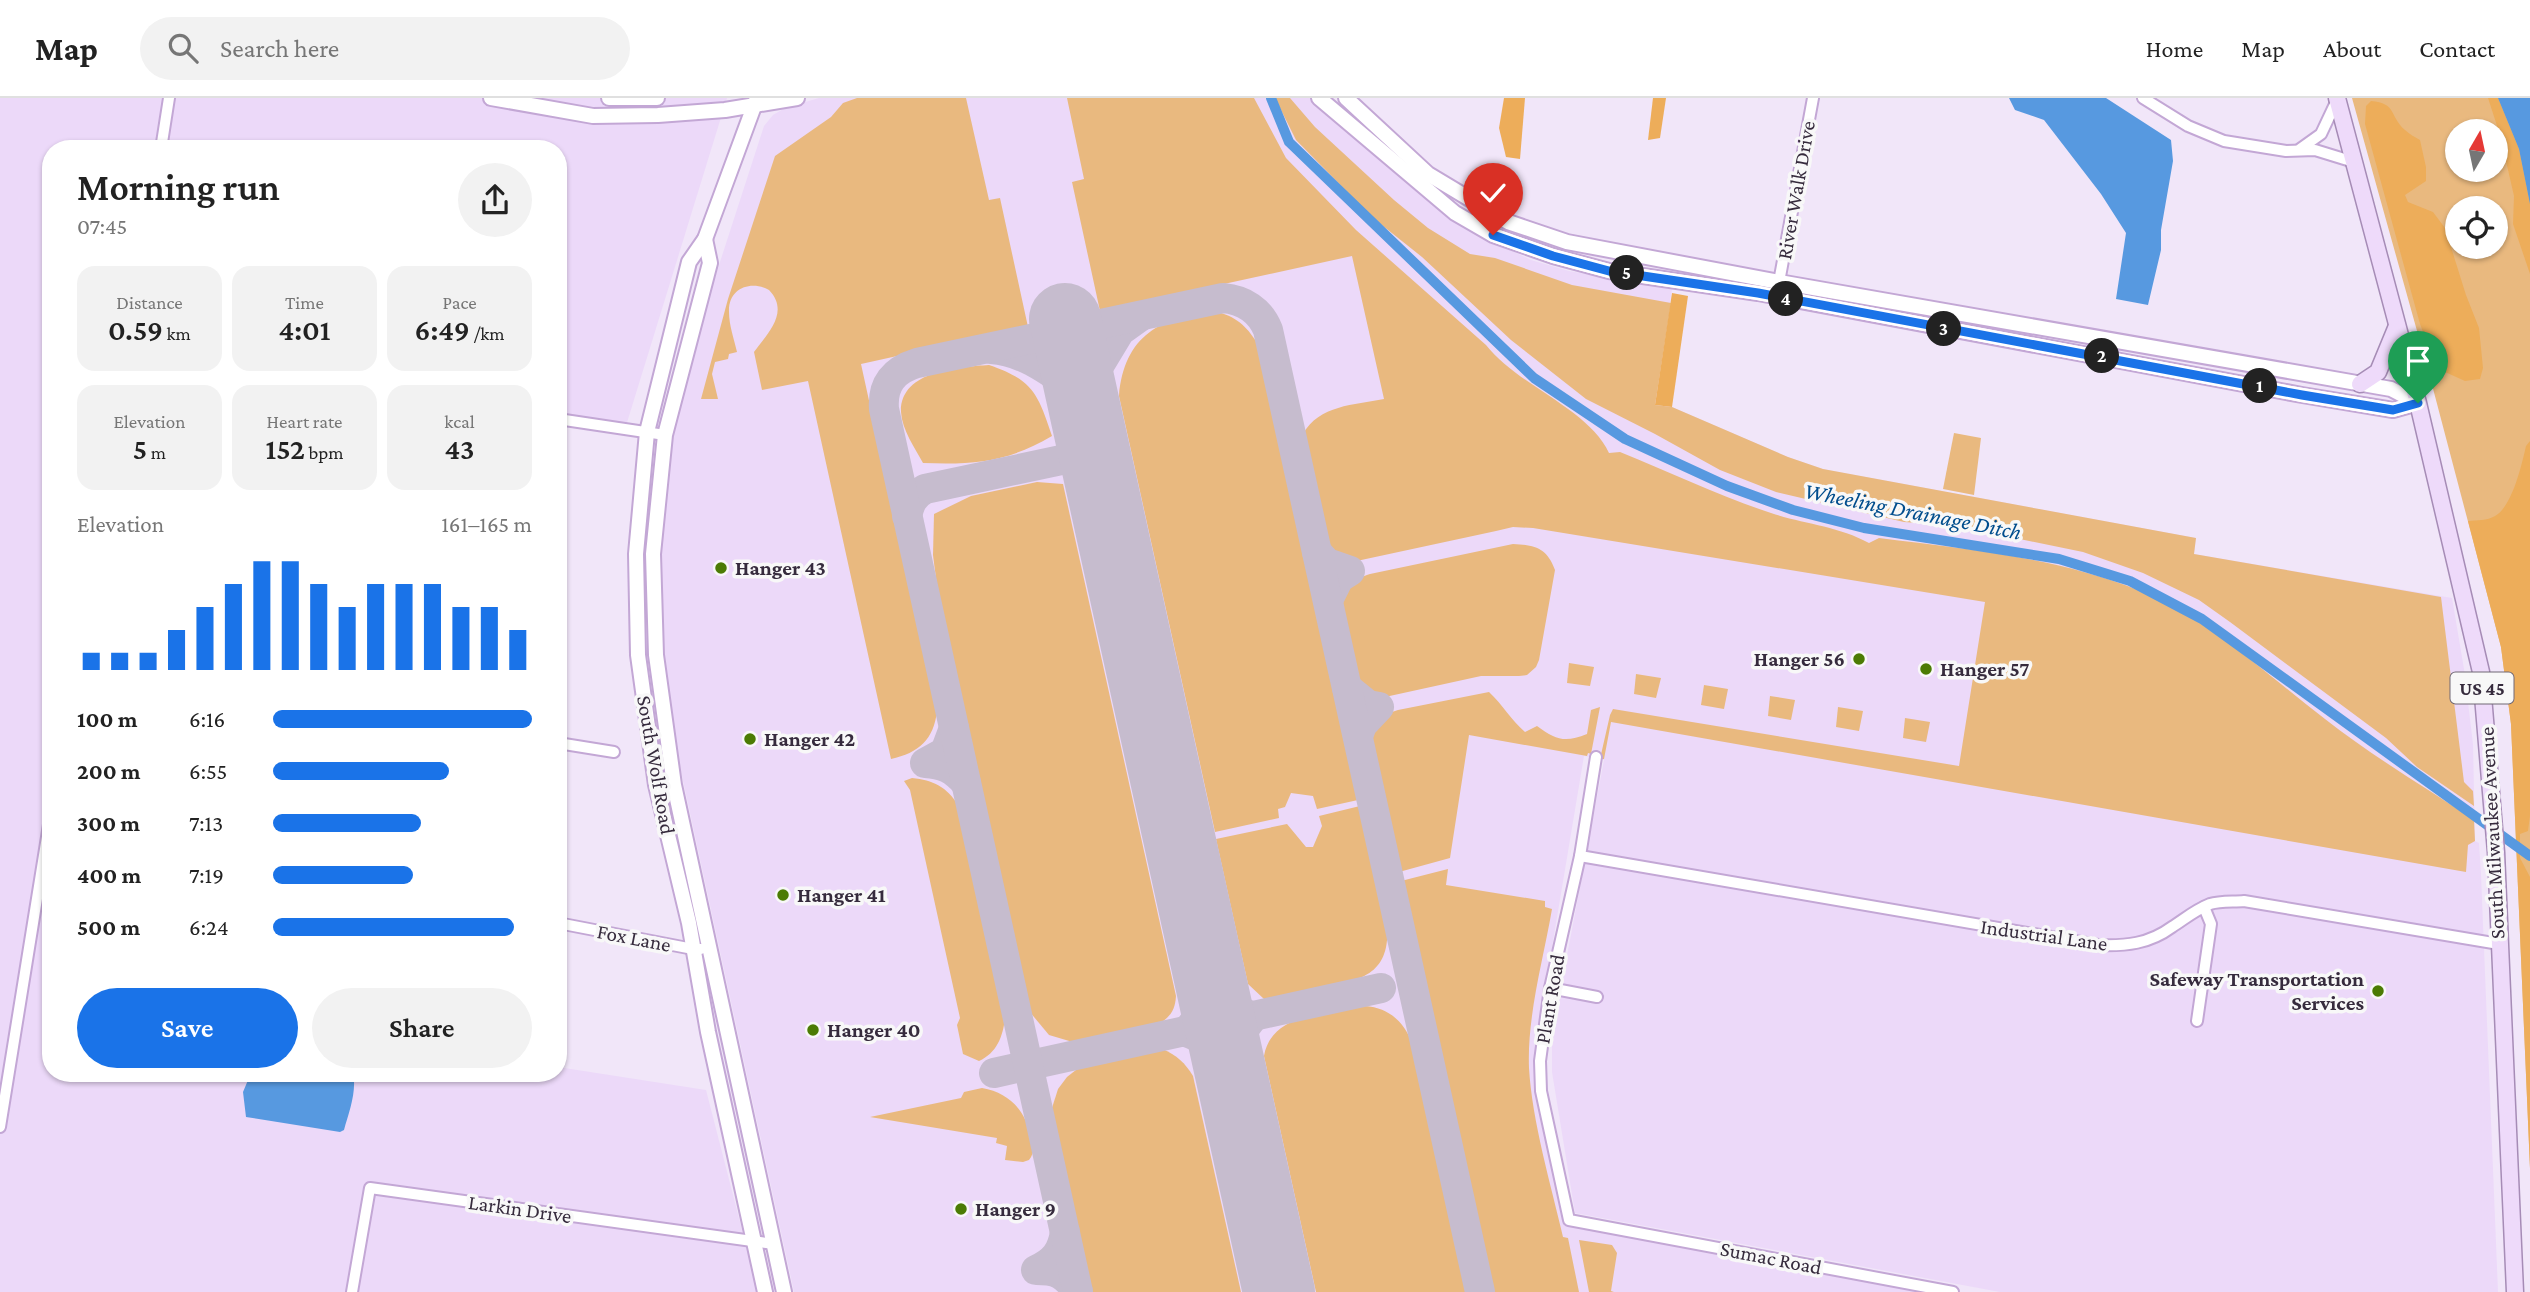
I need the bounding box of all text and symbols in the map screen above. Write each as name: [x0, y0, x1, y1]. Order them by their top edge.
search box: [140, 17, 630, 80]
icon: search: [164, 29, 202, 67]
text: Map: [35, 30, 98, 67]
text: Search here: [220, 34, 339, 63]
text: Home: [2146, 35, 2203, 62]
text: Map: [2241, 35, 2285, 62]
text: About: [2323, 35, 2381, 62]
text: Contact: [2419, 35, 2495, 62]
street label: River Walk Drive: [1772, 119, 1820, 261]
north arrow: [2445, 119, 2508, 182]
map controls: [2445, 119, 2508, 259]
button: share: [458, 163, 532, 237]
pin: [1463, 163, 1523, 235]
text: Morning run: [77, 166, 280, 208]
icon: check: [1474, 174, 1512, 212]
button: locate: [2445, 196, 2508, 259]
text: 07:45: [77, 213, 127, 239]
pin: 5: [1610, 256, 1644, 290]
text: 5: [1622, 262, 1631, 283]
pin: 4: [1768, 282, 1803, 316]
text: 4: [1780, 288, 1791, 309]
text: Distance: [116, 292, 183, 313]
text: Time: [285, 292, 324, 313]
text: Pace: [442, 292, 477, 313]
pin: 3: [1926, 312, 1962, 346]
text: 0.59: [108, 313, 163, 346]
text: 4:01: [278, 313, 331, 346]
text: 6:49: [414, 313, 470, 346]
text: 3: [1939, 318, 1948, 339]
text: km: [163, 323, 191, 344]
text: /km: [470, 323, 505, 344]
pin: [2388, 331, 2448, 403]
pin: 2: [2084, 338, 2120, 374]
icon: arrive: [2399, 342, 2437, 380]
text: 2: [2097, 345, 2106, 366]
pin: 1: [2242, 368, 2278, 404]
text: 1: [2256, 375, 2263, 396]
text: Elevation: [114, 411, 185, 432]
text: Heart rate: [267, 411, 342, 432]
text: kcal: [444, 411, 475, 432]
text: 5: [133, 432, 147, 465]
text: 152: [265, 432, 305, 465]
text: 43: [445, 432, 474, 465]
text: m: [147, 442, 166, 463]
text: bpm: [305, 442, 344, 463]
water label: Wheeling Drainage Ditch: [1802, 477, 2024, 545]
text: Elevation: [77, 511, 164, 537]
text: 161–165 m: [441, 511, 532, 537]
place label: Hanger 43: [735, 556, 826, 580]
marker: Hanger 43: [713, 560, 729, 576]
place label: Hanger 56: [1754, 647, 1845, 671]
marker: Hanger 56: [1851, 651, 1867, 667]
place label: Hanger 57: [1940, 657, 2029, 681]
marker: Hanger 57: [1918, 661, 1934, 677]
road number: US 45: [2450, 673, 2514, 704]
street label: South Wolf Road: [632, 694, 680, 836]
text: 100 m: [77, 706, 137, 732]
text: 6:16: [189, 706, 225, 732]
street label: South Milwaukee Avenue: [2474, 726, 2510, 940]
place label: Hanger 42: [764, 727, 855, 751]
marker: Hanger 42: [742, 731, 758, 747]
text: 200 m: [77, 758, 141, 784]
text: 6:55: [189, 758, 227, 784]
text: 300 m: [77, 810, 140, 836]
text: 7:13: [189, 810, 223, 836]
text: 400 m: [77, 862, 141, 888]
text: 7:19: [189, 862, 224, 888]
place label: Hanger 41: [797, 883, 886, 907]
marker: Hanger 41: [775, 887, 791, 903]
text: 500 m: [77, 914, 140, 940]
text: 6:24: [189, 914, 229, 940]
street label: Industrial Lane: [1979, 914, 2109, 956]
street label: Fox Lane: [595, 919, 673, 957]
street label: Plant Road: [1530, 952, 1570, 1046]
place label: Safeway Transportation Services: [2150, 967, 2364, 1015]
marker: Safeway Transportation Services: [2370, 983, 2386, 999]
button: Save: [77, 988, 298, 1068]
button: Share: [312, 988, 532, 1068]
place label: Hanger 40: [827, 1018, 920, 1042]
marker: Hanger 40: [805, 1022, 821, 1038]
street label: Larkin Drive: [467, 1190, 573, 1228]
place label: Hanger 9: [975, 1197, 1056, 1221]
marker: Hanger 9: [953, 1201, 969, 1217]
street label: Sumac Road: [1718, 1236, 1824, 1280]

